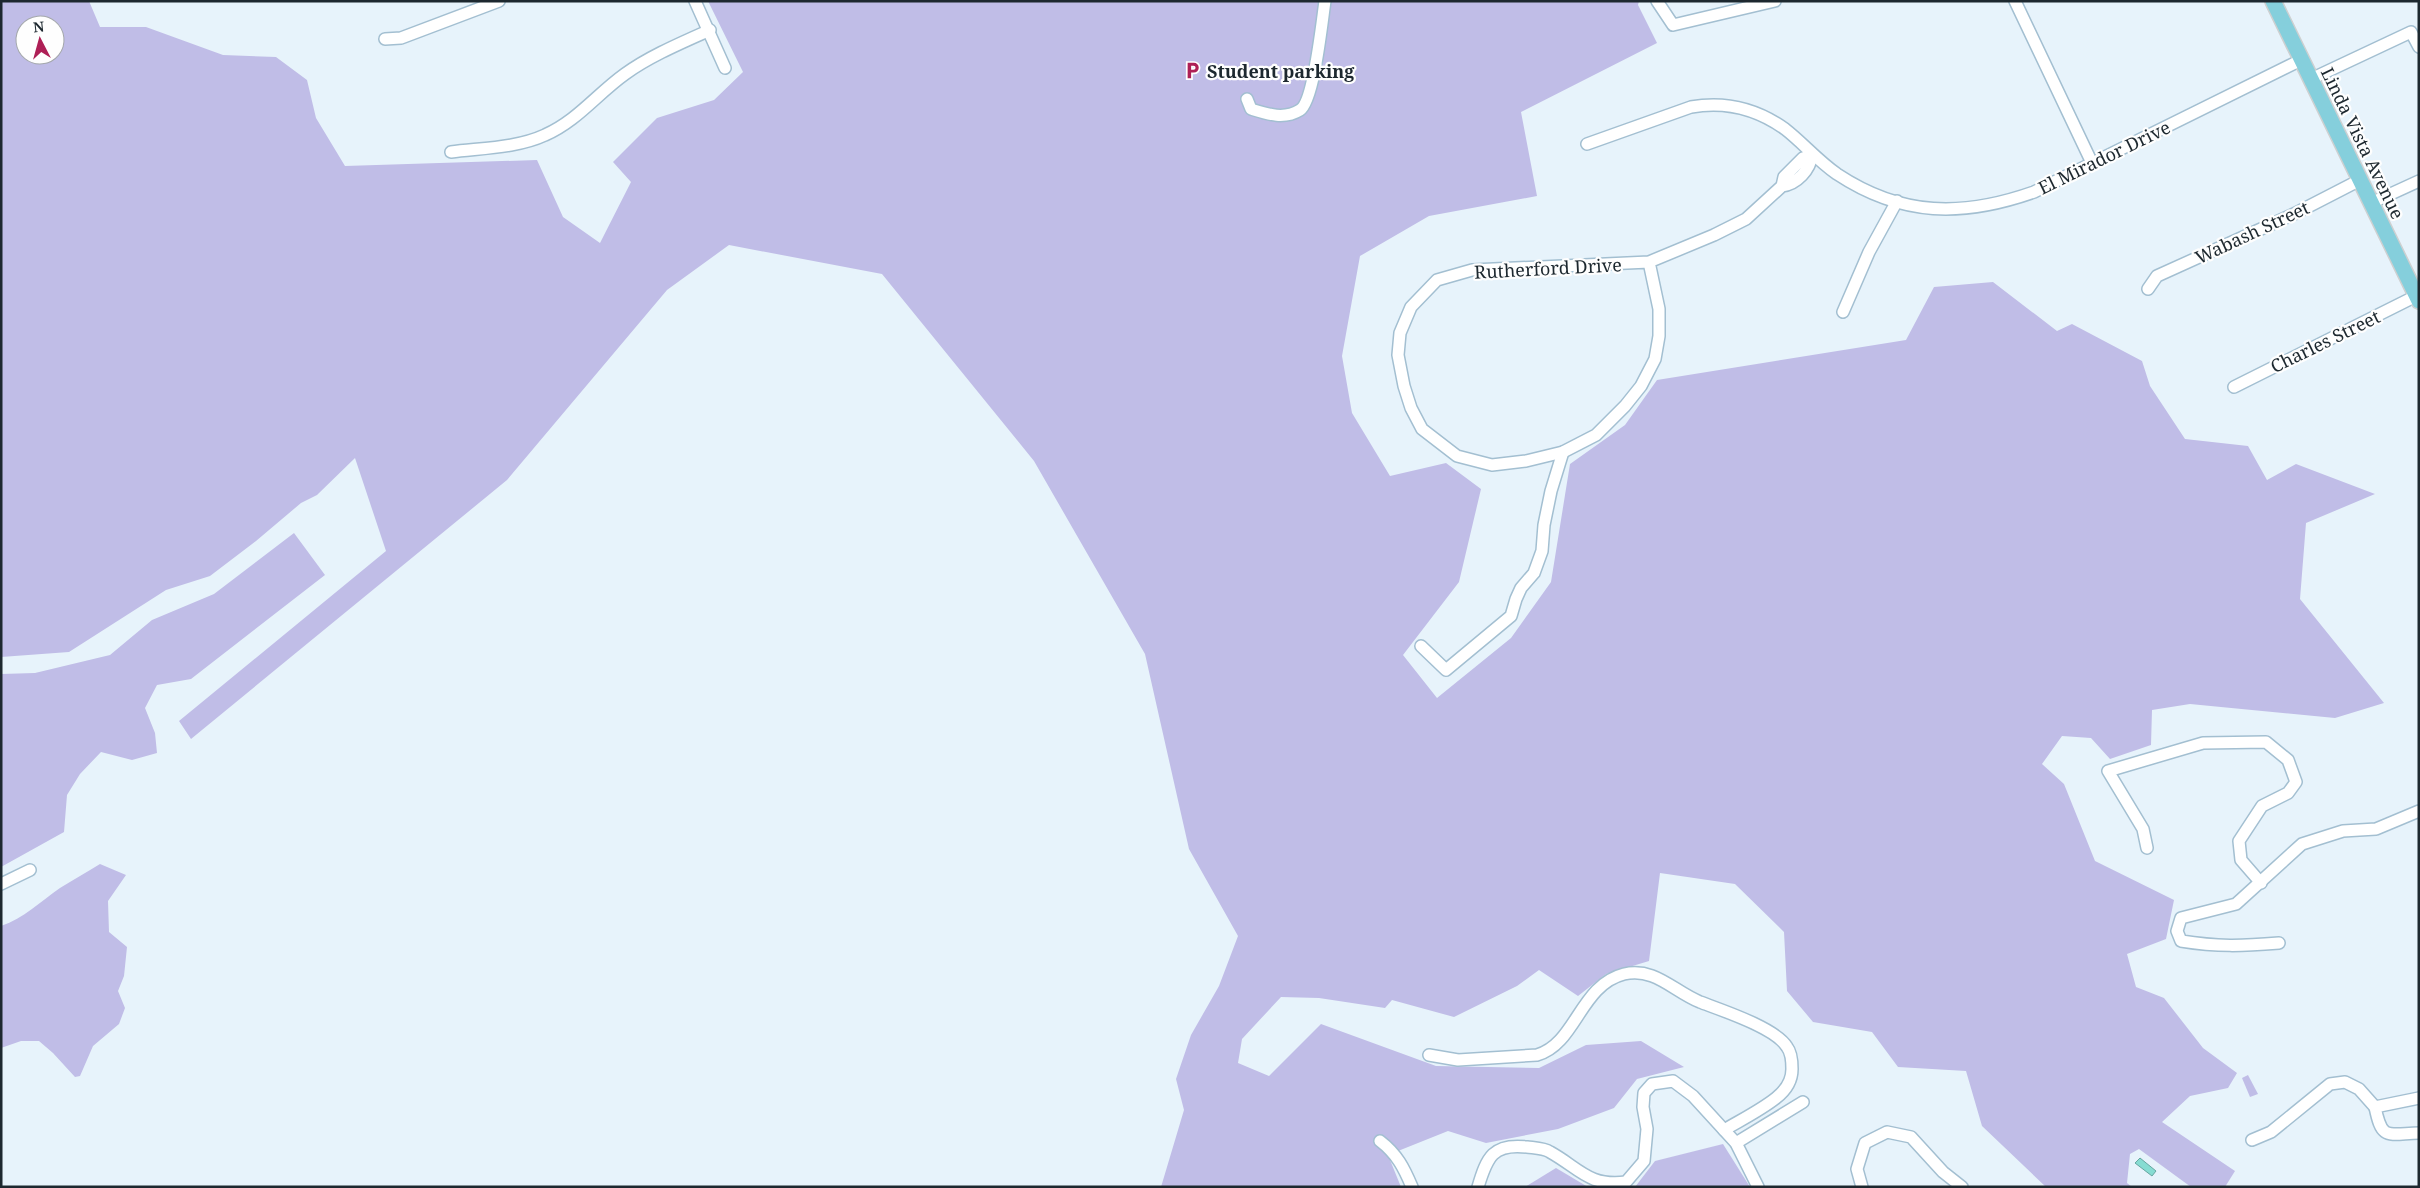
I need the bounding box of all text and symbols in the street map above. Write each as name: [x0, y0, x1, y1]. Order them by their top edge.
north arrow: [15, 15, 65, 65]
text: N: [32, 17, 45, 37]
place label: Student parking: [1207, 59, 1355, 83]
parking icon: Student parking: [1183, 61, 1203, 81]
street label: Linda Vista Avenue: [2316, 63, 2410, 223]
street label: El Mirador Drive: [2034, 115, 2174, 199]
street label: Wabash Street: [2191, 195, 2313, 269]
street label: Rutherford Drive: [1474, 252, 1622, 284]
street label: Charles Street: [2266, 304, 2384, 378]

